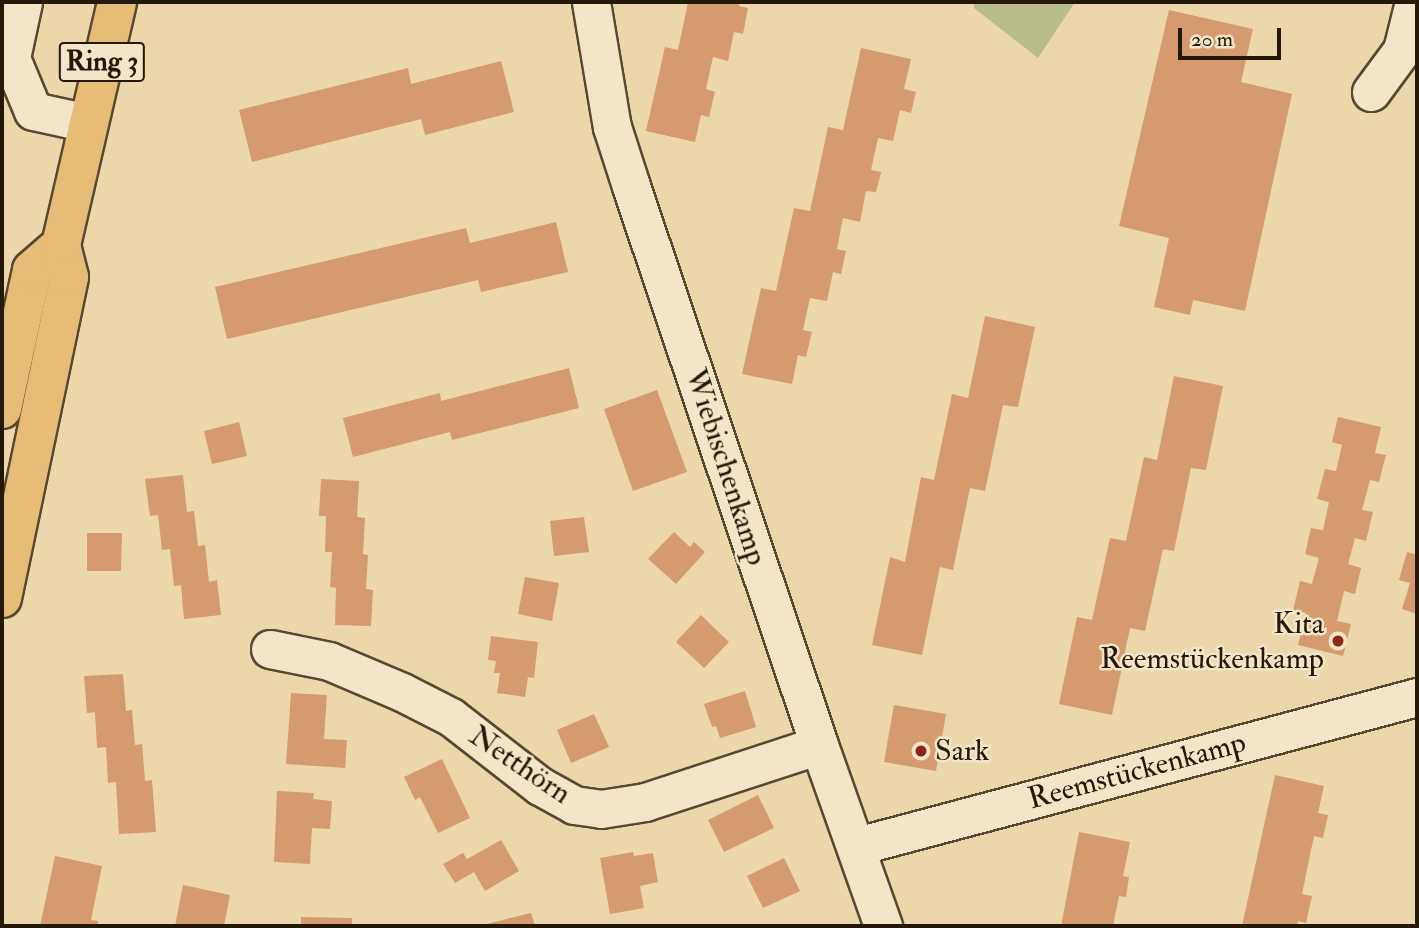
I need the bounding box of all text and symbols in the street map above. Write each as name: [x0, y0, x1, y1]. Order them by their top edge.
scale bar: [1181, 14, 1284, 58]
text: 20 m: [1191, 26, 1233, 53]
road number: Ring 3: [58, 38, 146, 86]
street label: Wiebischenkamp: [677, 364, 775, 570]
place label: Kita Reemstückenkamp: [1100, 606, 1324, 676]
marker: Kita Reemstückenkamp: [1330, 633, 1346, 649]
street label: Netthörn: [462, 718, 578, 812]
street label: Reemstückenkamp: [1024, 725, 1250, 817]
place label: Sark: [935, 733, 989, 769]
marker: Sark: [913, 743, 929, 759]

